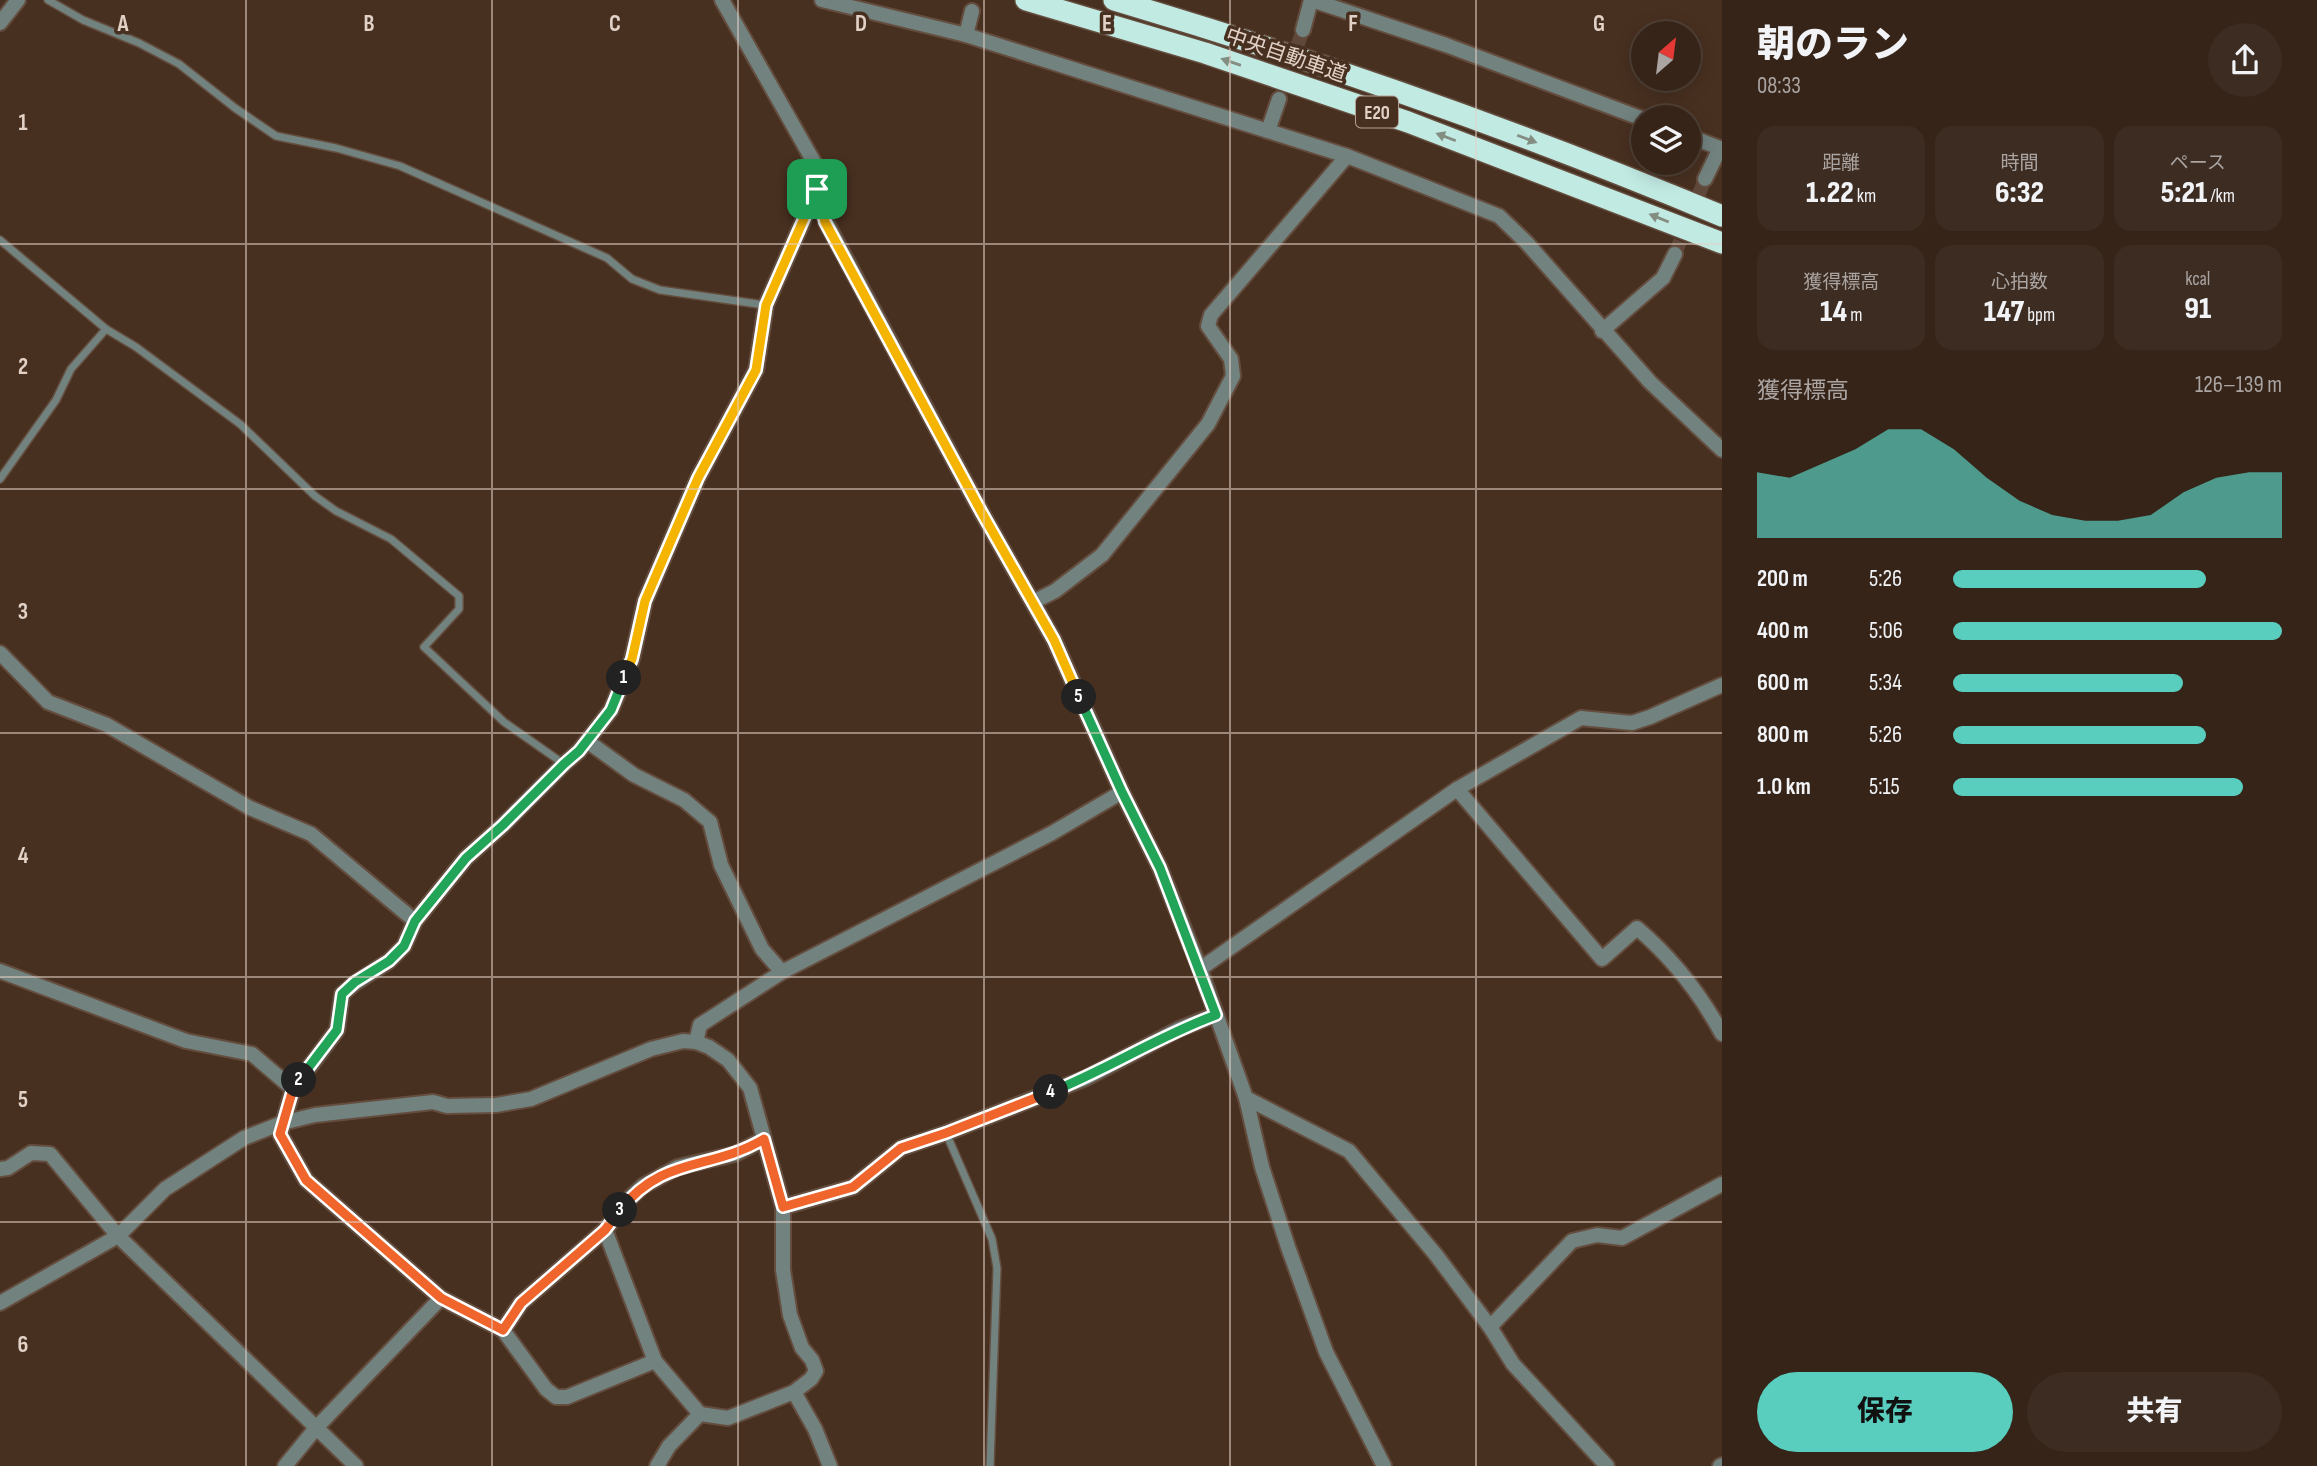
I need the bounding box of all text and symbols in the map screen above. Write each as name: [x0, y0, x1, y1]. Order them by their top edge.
text: A: [117, 10, 130, 38]
text: B: [364, 10, 375, 38]
text: C: [609, 10, 621, 38]
text: D: [855, 10, 867, 38]
text: E: [1102, 10, 1112, 38]
text: F: [1348, 10, 1358, 38]
text: G: [1593, 10, 1605, 38]
north arrow: [1631, 21, 1701, 91]
map controls: [1631, 21, 1701, 175]
street label: 中央自動車道: [1222, 23, 1349, 88]
text: 朝のラン: [1757, 23, 1909, 68]
button: share: [2208, 23, 2282, 97]
one-way arrow: [1221, 56, 1242, 67]
text: 08:33: [1757, 72, 1801, 100]
road number: E20: [1356, 96, 1398, 128]
button: layers: [1631, 105, 1701, 175]
text: 1: [18, 109, 28, 137]
one-way arrow: [1436, 131, 1457, 142]
one-way arrow: [1516, 134, 1537, 145]
text: 距離: [1822, 152, 1860, 175]
text: 時間: [2000, 152, 2039, 175]
text: ペース: [2170, 152, 2226, 175]
pin: [787, 159, 847, 219]
icon: arrive: [798, 170, 836, 208]
text: 1.22: [1806, 175, 1854, 211]
text: 6:32: [1995, 175, 2044, 211]
text: 5:21: [2161, 175, 2207, 211]
text: km: [1854, 185, 1876, 208]
text: /km: [2207, 185, 2235, 208]
one-way arrow: [1648, 212, 1669, 223]
text: kcal: [2185, 268, 2210, 291]
text: 獲得標高: [1803, 271, 1879, 294]
text: 心拍数: [1991, 271, 2048, 294]
text: 91: [2184, 291, 2211, 327]
text: 14: [1820, 294, 1847, 330]
text: 147: [1984, 294, 2024, 330]
text: m: [1847, 304, 1862, 327]
text: bpm: [2024, 304, 2055, 327]
text: 2: [18, 353, 28, 381]
text: 126–139 m: [2195, 371, 2282, 399]
text: 獲得標高: [1757, 377, 1849, 405]
text: 200 m: [1757, 565, 1808, 593]
text: 5:26: [1869, 565, 1902, 593]
text: 3: [18, 598, 28, 626]
text: 400 m: [1757, 617, 1808, 645]
text: 5:06: [1869, 617, 1903, 645]
pin: 1: [606, 660, 642, 696]
text: 1: [620, 666, 627, 689]
text: 600 m: [1757, 669, 1809, 697]
text: 5:34: [1869, 669, 1902, 697]
pin: 5: [1062, 680, 1096, 714]
text: 5: [1074, 685, 1083, 708]
text: 800 m: [1757, 721, 1809, 749]
text: 5:26: [1869, 721, 1902, 749]
text: 1.0 km: [1757, 773, 1811, 801]
text: 5:15: [1869, 773, 1900, 801]
text: 4: [18, 842, 29, 870]
pin: 2: [282, 1062, 316, 1098]
text: 2: [294, 1068, 303, 1091]
pin: 4: [1034, 1074, 1068, 1110]
text: 4: [1046, 1080, 1055, 1103]
text: 5: [18, 1086, 28, 1114]
pin: 3: [602, 1192, 638, 1228]
text: 3: [615, 1198, 624, 1221]
text: 6: [18, 1331, 28, 1359]
button: 保存: [1757, 1372, 2013, 1452]
button: 共有: [2027, 1372, 2282, 1452]

